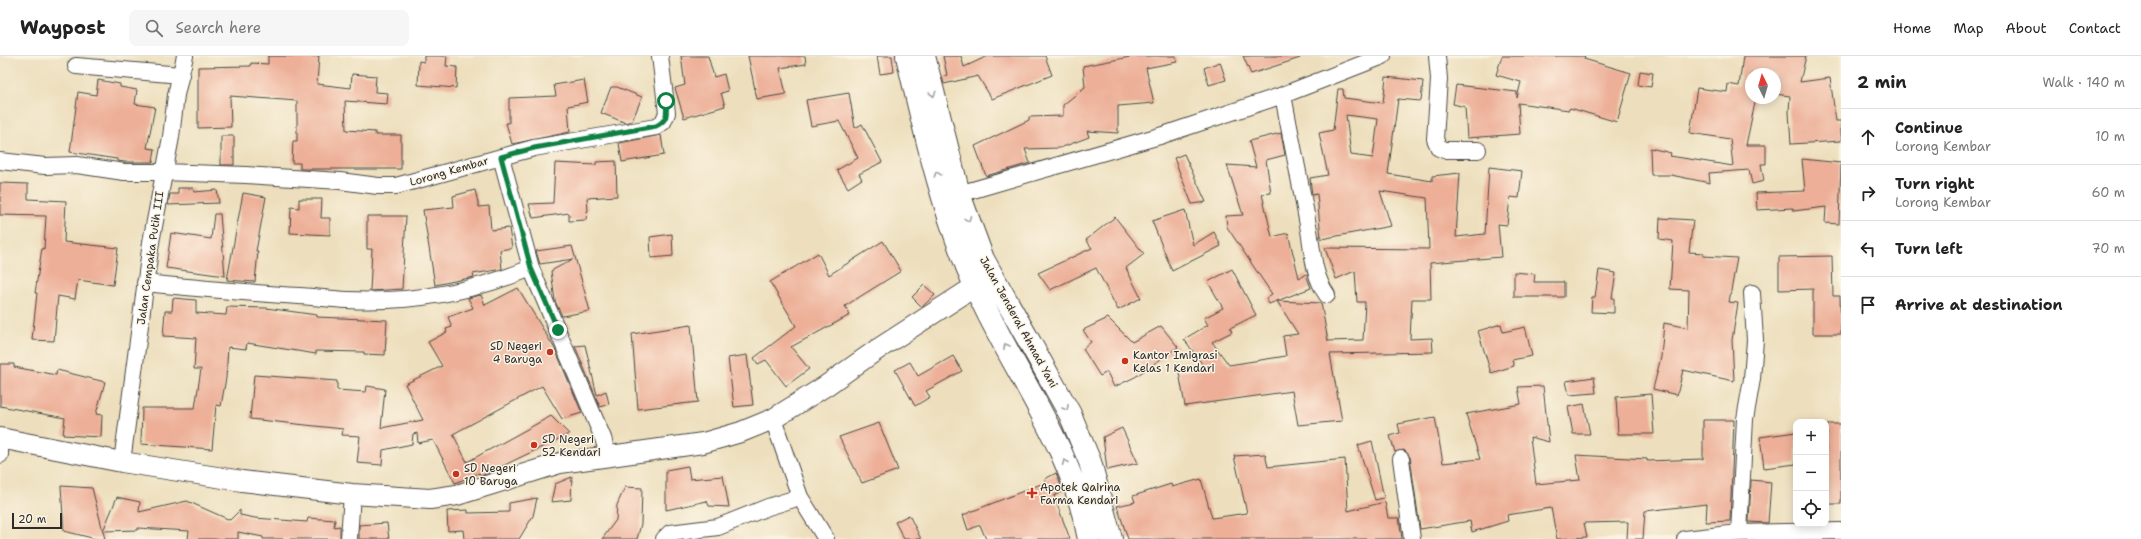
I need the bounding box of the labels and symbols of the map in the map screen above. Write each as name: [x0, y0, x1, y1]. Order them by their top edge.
north arrow: [1745, 68, 1781, 104]
one-way arrow: [929, 91, 937, 97]
route start: [657, 92, 675, 110]
street label: Lorong Kembar: [408, 153, 490, 190]
one-way arrow: [933, 171, 942, 178]
street label: Jalan Cempaka Putih III: [134, 190, 167, 326]
one-way arrow: [963, 215, 971, 222]
street label: Jalan Jenderal Ahmad Yani: [976, 254, 1061, 391]
route end: [549, 321, 567, 339]
place label: SD Negeri 4 Baruga: [490, 339, 542, 367]
one-way arrow: [1003, 343, 1011, 350]
marker: SD Negeri 4 Baruga: [545, 347, 555, 357]
place label: Kantor Imigrasi Kelas 1 Kendari: [1133, 348, 1218, 376]
marker: Kantor Imigrasi Kelas 1 Kendari: [1120, 356, 1130, 366]
one-way arrow: [1062, 404, 1069, 412]
place label: SD Negeri 52 Kendari: [542, 432, 601, 460]
marker: SD Negeri 52 Kendari: [529, 440, 539, 450]
one-way arrow: [1062, 458, 1070, 465]
place label: SD Negeri 10 Baruga: [464, 461, 518, 489]
marker: SD Negeri 10 Baruga: [451, 469, 461, 479]
place label: Apotek Qairina Farma Kendari: [1040, 480, 1121, 508]
marker: Apotek Qairina Farma Kendari: [1027, 488, 1037, 498]
scale bar: [12, 511, 62, 530]

